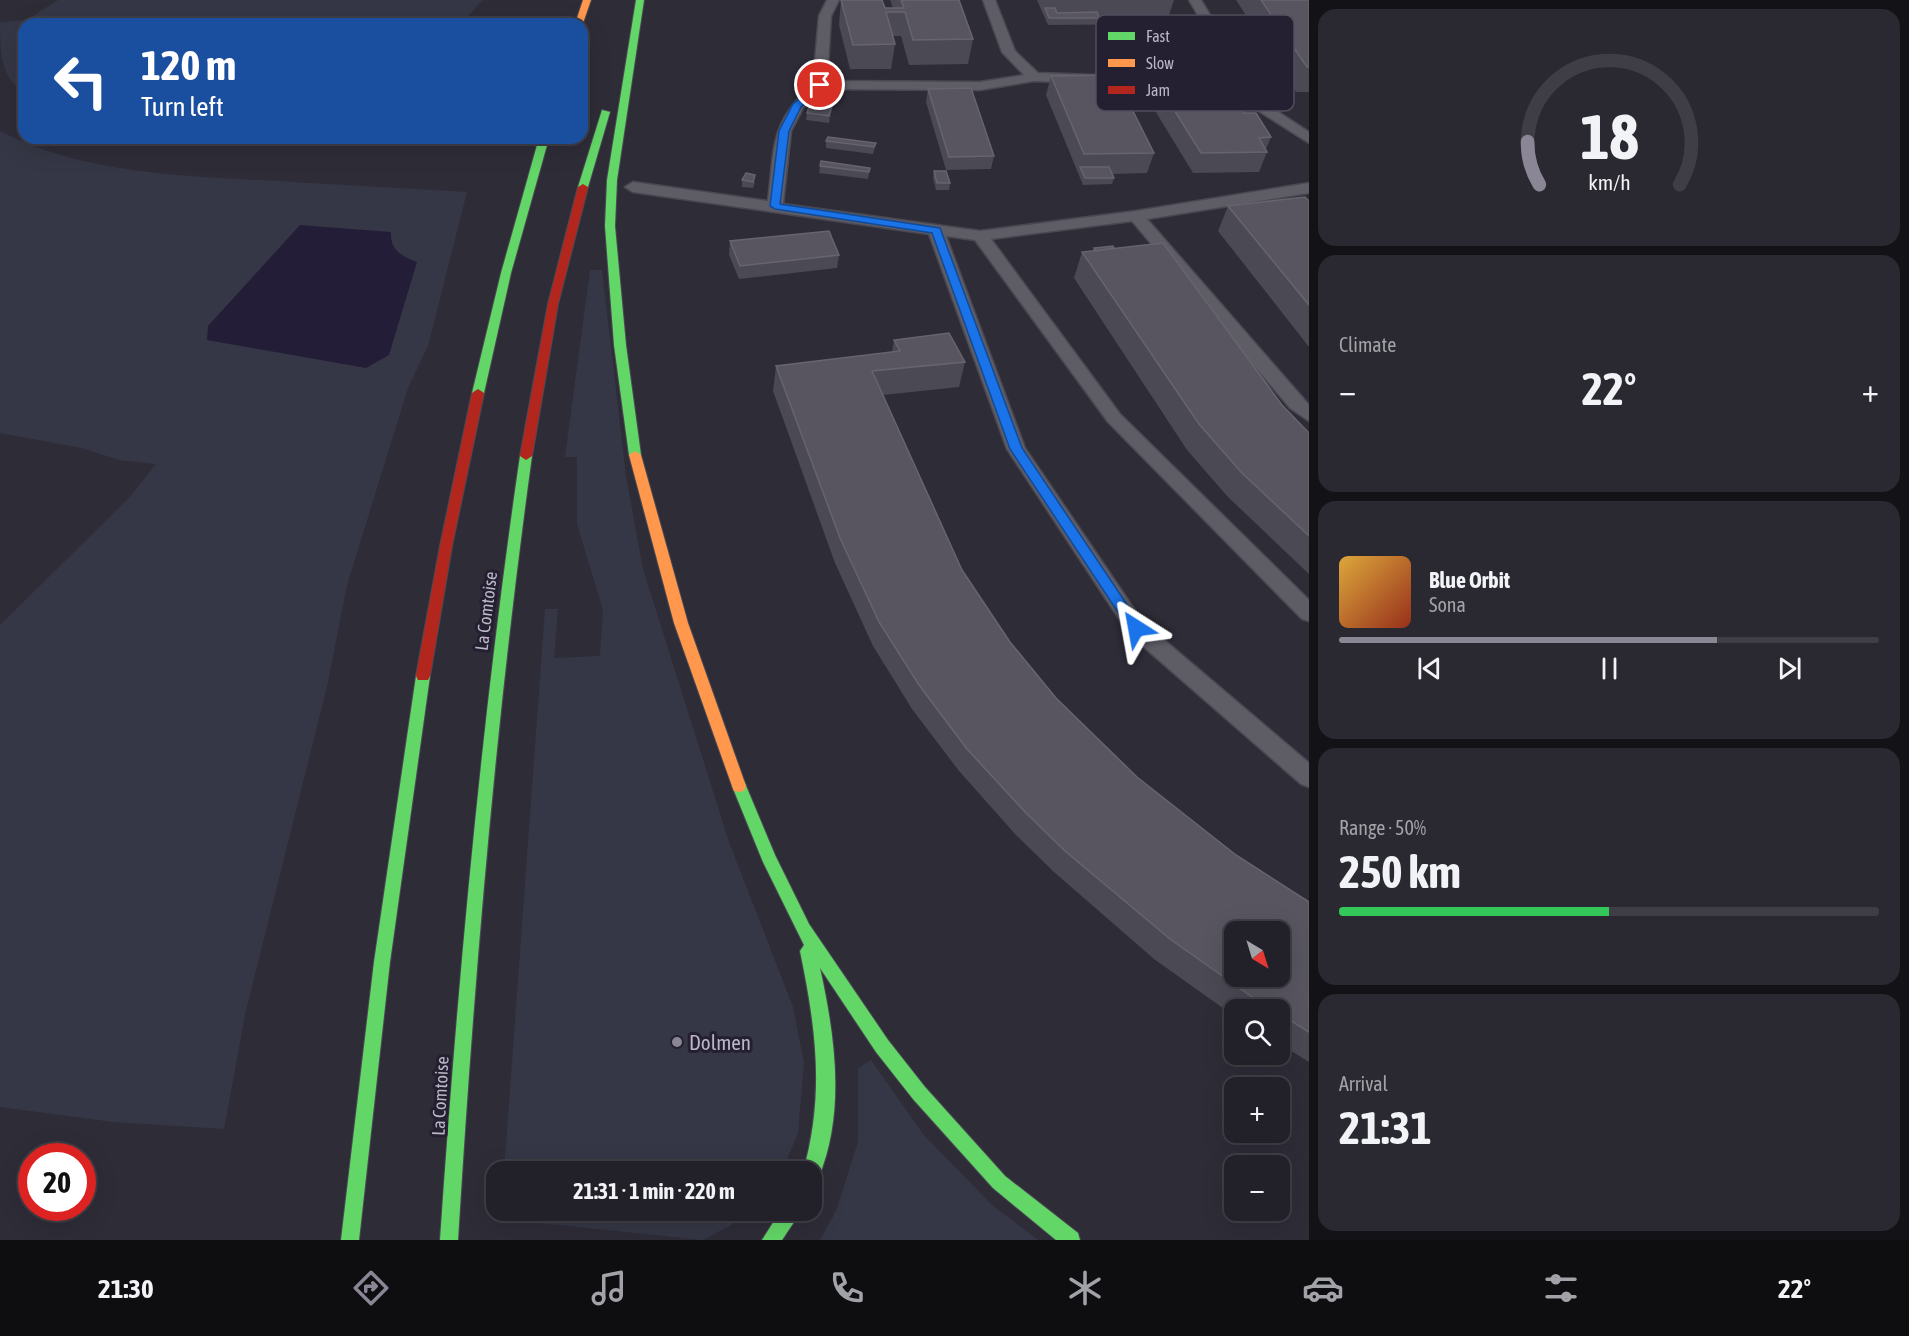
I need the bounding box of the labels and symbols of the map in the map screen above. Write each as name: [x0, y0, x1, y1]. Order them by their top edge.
legend: [1096, 15, 1294, 111]
text: Fast: [1146, 27, 1170, 45]
text: Slow: [1146, 54, 1174, 72]
pin: [794, 59, 845, 110]
text: Jam: [1146, 81, 1170, 99]
street label: La Comtoise: [471, 570, 501, 652]
position arrow: [1104, 596, 1168, 660]
north arrow: [1224, 921, 1290, 987]
place label: Dolmen: [689, 1030, 751, 1054]
marker: Dolmen: [670, 1035, 684, 1049]
street label: La Comtoise: [427, 1056, 453, 1136]
speed limit sign: 20: [18, 1143, 96, 1221]

